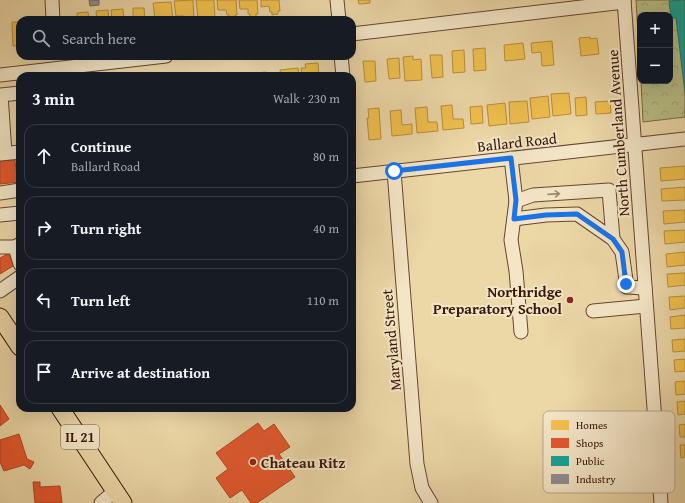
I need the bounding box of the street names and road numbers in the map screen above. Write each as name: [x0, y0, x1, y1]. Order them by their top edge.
street label: North Cumberland Avenue: [602, 49, 634, 217]
street label: Ballard Road: [476, 127, 558, 157]
street label: Maryland Street: [376, 288, 406, 392]
road number: IL 21: [61, 425, 99, 449]

